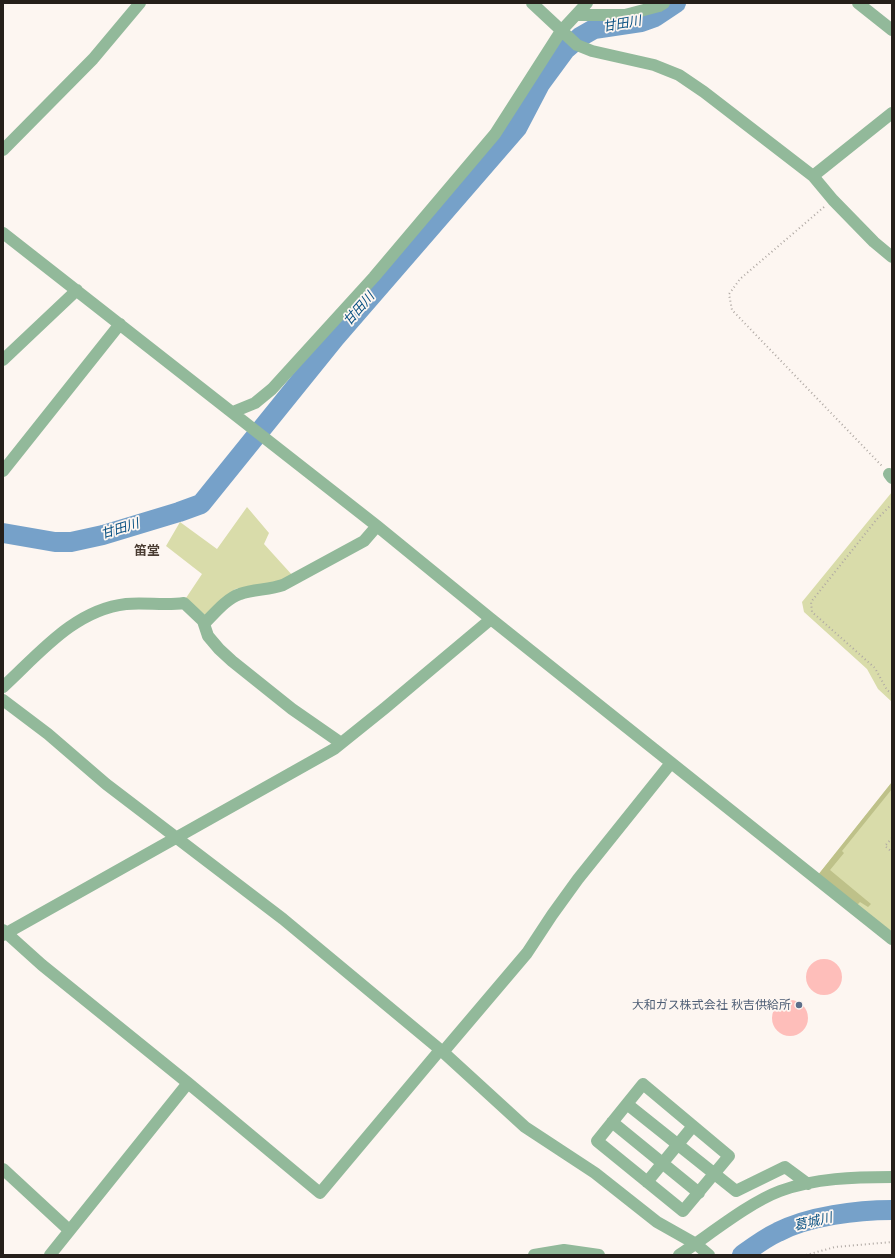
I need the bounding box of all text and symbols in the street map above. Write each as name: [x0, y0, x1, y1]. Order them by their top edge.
water label: 甘田川: [601, 13, 643, 35]
water label: 甘田川: [340, 289, 378, 329]
water label: 甘田川: [99, 516, 141, 542]
district label: 笛堂: [134, 543, 160, 559]
place label: 大和ガス株式会社 秋吉供給所: [632, 998, 791, 1012]
marker: 大和ガス株式会社 秋吉供給所: [794, 1000, 804, 1010]
water label: 葛城川: [792, 1210, 834, 1234]

